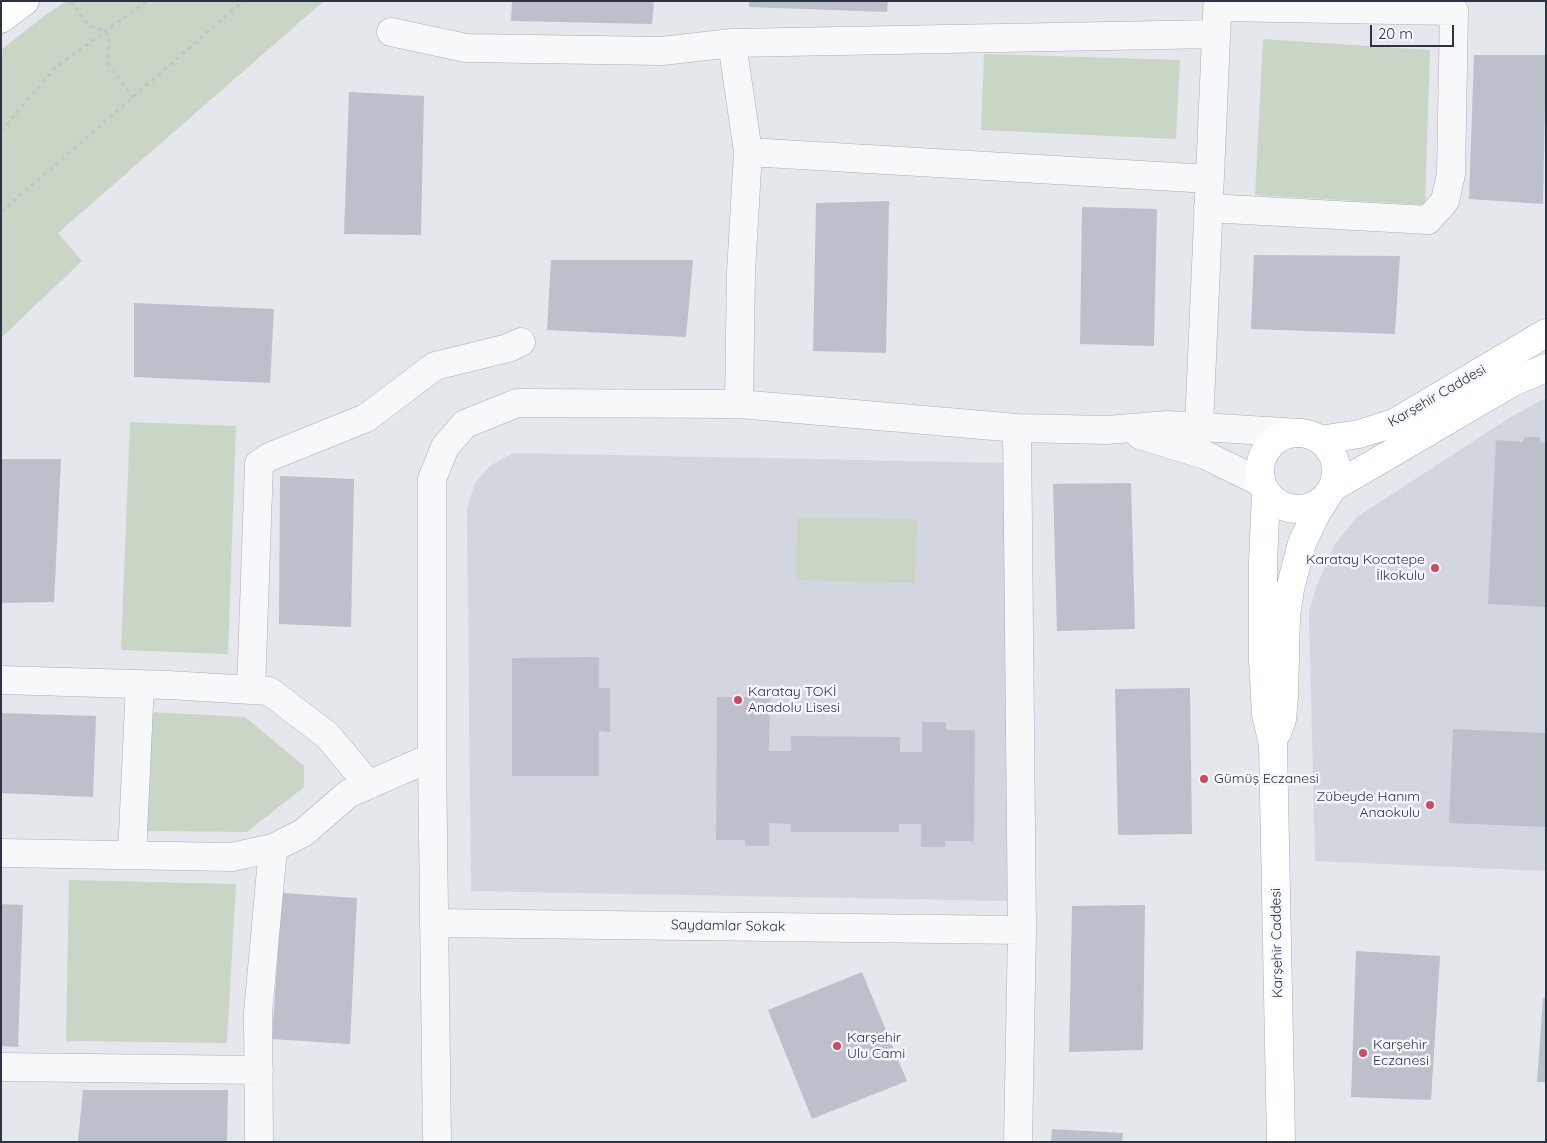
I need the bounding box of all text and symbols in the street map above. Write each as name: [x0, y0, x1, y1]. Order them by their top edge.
scale bar: [1372, 15, 1456, 47]
text: 20 m: [1378, 24, 1413, 43]
street label: Karşehir Caddesi: [1385, 361, 1489, 431]
place label: Karatay Kocatepe İlkokulu: [1306, 552, 1425, 584]
marker: Karatay Kocatepe İlkokulu: [1429, 562, 1441, 574]
place label: Karatay TOKİ Anadolu Lisesi: [748, 684, 840, 716]
marker: Karatay TOKİ Anadolu Lisesi: [732, 694, 744, 706]
place label: Gümüş Eczanesi: [1214, 771, 1319, 787]
marker: Gümüş Eczanesi: [1198, 773, 1210, 785]
place label: Zübeyde Hanım Anaokulu: [1316, 789, 1420, 822]
marker: Zübeyde Hanım Anaokulu: [1424, 799, 1436, 811]
street label: Karşehir Caddesi: [1268, 888, 1286, 998]
street label: Saydamlar Sokak: [671, 917, 785, 935]
place label: Karşehir Ulu Cami: [847, 1030, 905, 1062]
place label: Karşehir Eczanesi: [1373, 1037, 1429, 1070]
marker: Karşehir Ulu Cami: [831, 1040, 843, 1052]
marker: Karşehir Eczanesi: [1357, 1047, 1369, 1059]

